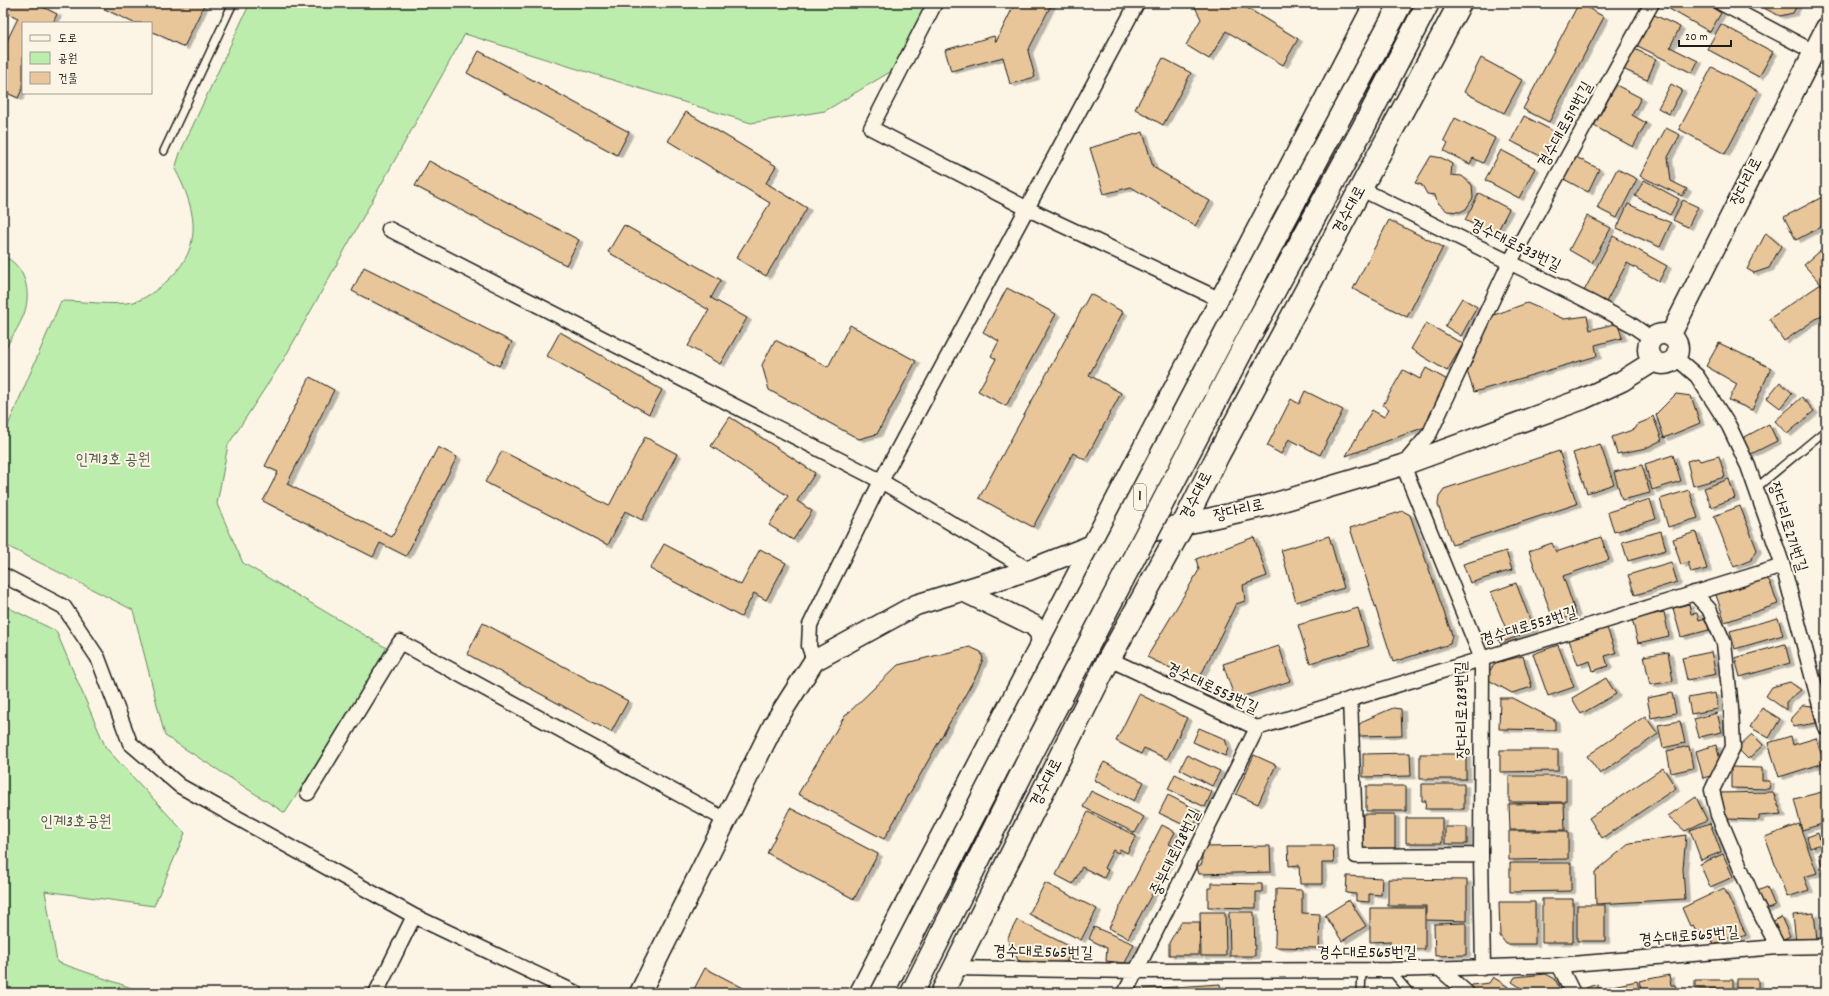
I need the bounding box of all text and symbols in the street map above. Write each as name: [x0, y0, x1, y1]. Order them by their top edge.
legend: [22, 22, 152, 94]
scale bar: [1679, 22, 1731, 48]
text: 20 m: [1685, 29, 1708, 46]
text: 도로: [58, 31, 77, 48]
text: 공원: [58, 51, 77, 68]
text: 건물: [58, 71, 78, 88]
street label: 경수대로519번길: [1533, 78, 1599, 172]
street label: 장다리로: [1725, 154, 1769, 210]
street label: 경수대로: [1328, 182, 1372, 238]
street label: 경수대로533번길: [1466, 214, 1565, 278]
park label: 인계3호 공원: [75, 449, 151, 472]
street label: 경수대로: [1175, 468, 1219, 524]
street label: 장다리로271번길: [1762, 479, 1812, 575]
road number: 1: [1134, 484, 1146, 510]
street label: 장다리로: [1211, 494, 1267, 528]
street label: 경수대로553번길: [1478, 601, 1580, 652]
street label: 경수대로553번길: [1162, 658, 1262, 720]
street label: 장다리로283번길: [1451, 661, 1475, 759]
street label: 경수대로: [1025, 755, 1069, 811]
street label: 중부대로128번길: [1145, 806, 1207, 900]
park label: 인계3호공원: [40, 811, 112, 834]
street label: 경수대로565번길: [1638, 921, 1740, 953]
street label: 경수대로565번길: [993, 941, 1093, 965]
street label: 경수대로565번길: [1317, 942, 1417, 965]

